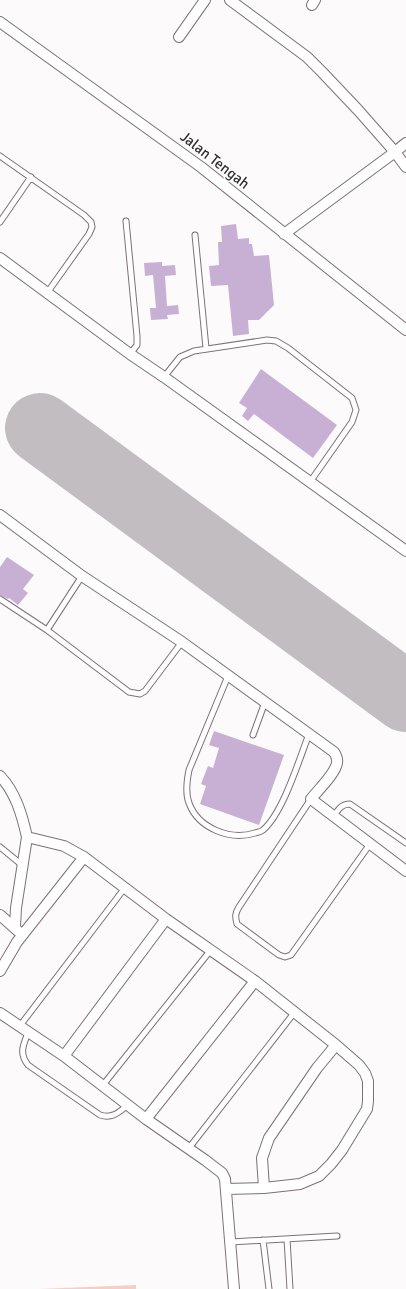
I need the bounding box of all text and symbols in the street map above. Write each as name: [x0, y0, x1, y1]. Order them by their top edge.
street label: Jalan Tengah: [177, 127, 253, 193]

